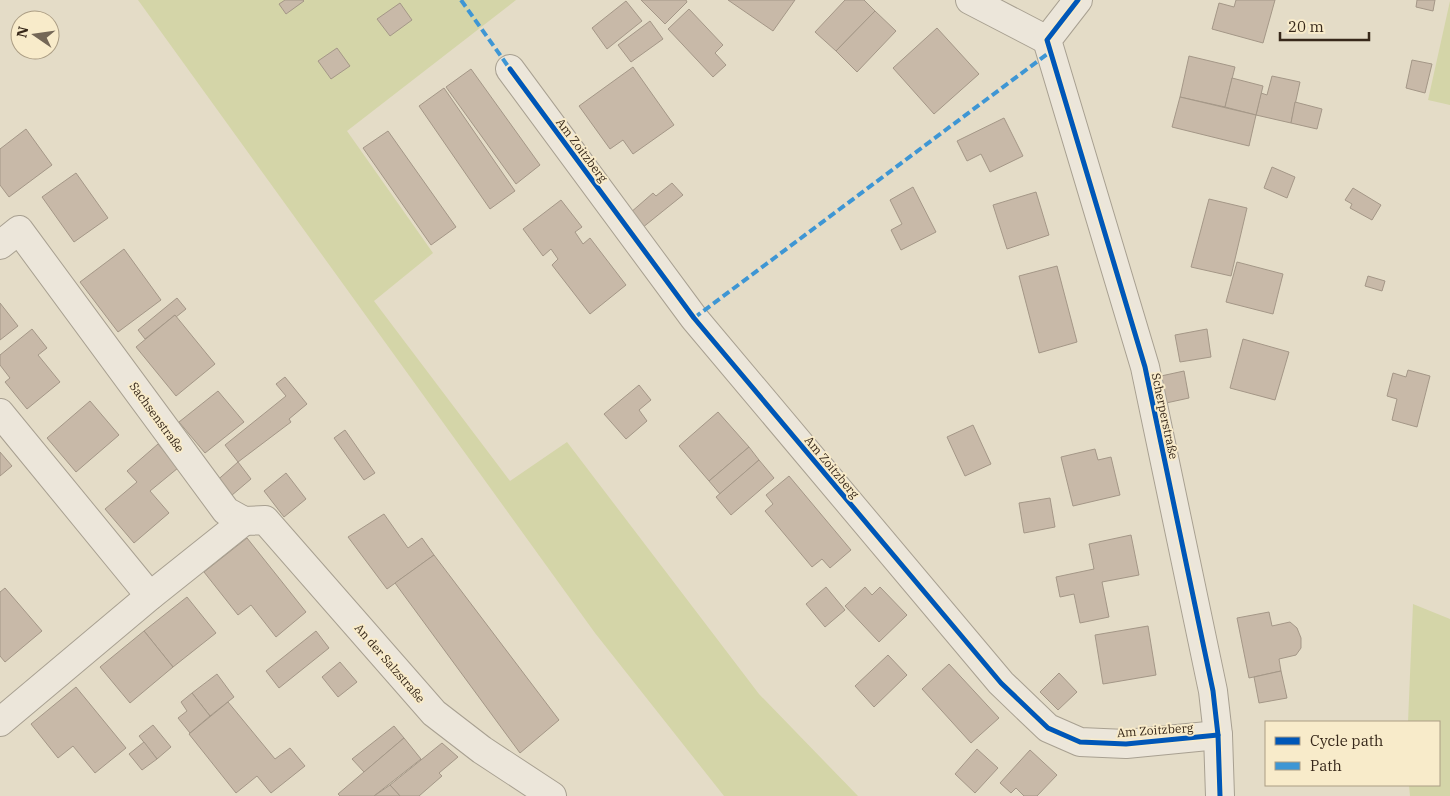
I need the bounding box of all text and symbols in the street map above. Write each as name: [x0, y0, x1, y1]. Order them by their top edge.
north arrow: [10, 10, 60, 60]
scale bar: [1280, 10, 1369, 42]
text: 20 m: [1288, 17, 1324, 36]
text: N: [12, 25, 32, 39]
street label: Am Zoitzberg: [553, 115, 611, 185]
street label: Scherperstraße: [1149, 372, 1181, 460]
street label: Sachsenstraße: [126, 379, 188, 455]
street label: Am Zoitzberg: [802, 433, 863, 501]
street label: An der Salzstraße: [352, 620, 428, 706]
street label: Am Zoitzberg: [1116, 720, 1194, 740]
legend: [1265, 721, 1440, 786]
text: Cycle path: [1310, 731, 1383, 750]
text: Path: [1310, 756, 1342, 775]

